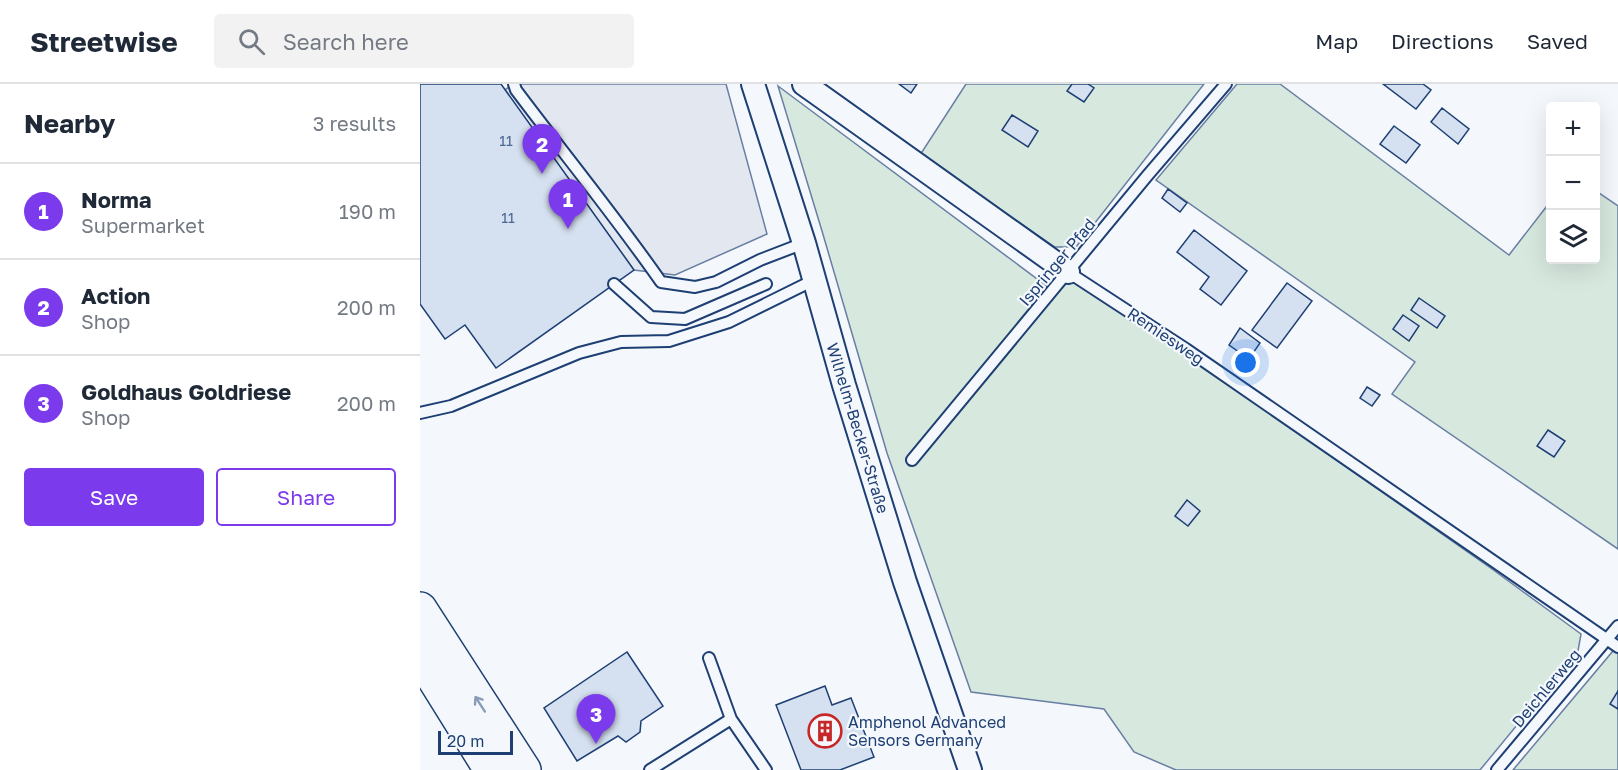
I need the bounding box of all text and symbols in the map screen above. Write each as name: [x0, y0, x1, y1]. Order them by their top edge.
search box: [214, 14, 634, 68]
text: Streetwise: [30, 25, 178, 58]
icon: search: [235, 25, 268, 58]
text: Search here: [283, 28, 409, 55]
text: Map: [1315, 28, 1358, 54]
text: Directions: [1391, 28, 1494, 54]
text: Saved: [1527, 28, 1588, 54]
map controls: [1546, 102, 1600, 264]
button: +: [1546, 102, 1600, 156]
text: Nearby: [24, 108, 115, 139]
text: 3 results: [313, 111, 396, 135]
pin: 2: [522, 124, 562, 174]
house number: 11: [499, 132, 513, 149]
button: −: [1546, 156, 1600, 210]
pin: 1: [548, 180, 588, 229]
text: Norma: [81, 186, 152, 213]
text: 1: [38, 199, 49, 223]
text: 190 m: [339, 199, 396, 223]
house number: 11: [501, 209, 515, 226]
button: layers: [1546, 210, 1600, 264]
text: Supermarket: [81, 213, 205, 237]
street label: Ispringer Pfad: [1015, 214, 1099, 310]
text: Action: [81, 282, 150, 309]
text: 2: [37, 295, 50, 319]
text: 200 m: [337, 295, 396, 319]
street label: Remiesweg: [1124, 303, 1208, 369]
text: Shop: [81, 309, 130, 333]
street label: Wilhelm-Becker-Straße: [823, 340, 893, 516]
your location: [1231, 348, 1260, 377]
text: Goldhaus Goldriese: [81, 378, 291, 405]
text: 3: [37, 391, 50, 415]
text: 200 m: [337, 391, 396, 415]
text: Shop: [81, 405, 130, 429]
button: Save: [24, 468, 204, 526]
button: Share: [216, 468, 396, 526]
street label: Deichlerweg: [1507, 645, 1585, 731]
pin: 3: [576, 694, 615, 744]
one-way arrow: [474, 696, 486, 712]
place label: Amphenol Advanced Sensors Germany: [848, 712, 1006, 750]
building icon: Amphenol Advanced Sensors Germany: [807, 713, 843, 749]
scale bar: [438, 728, 513, 756]
text: 20 m: [447, 731, 484, 751]

